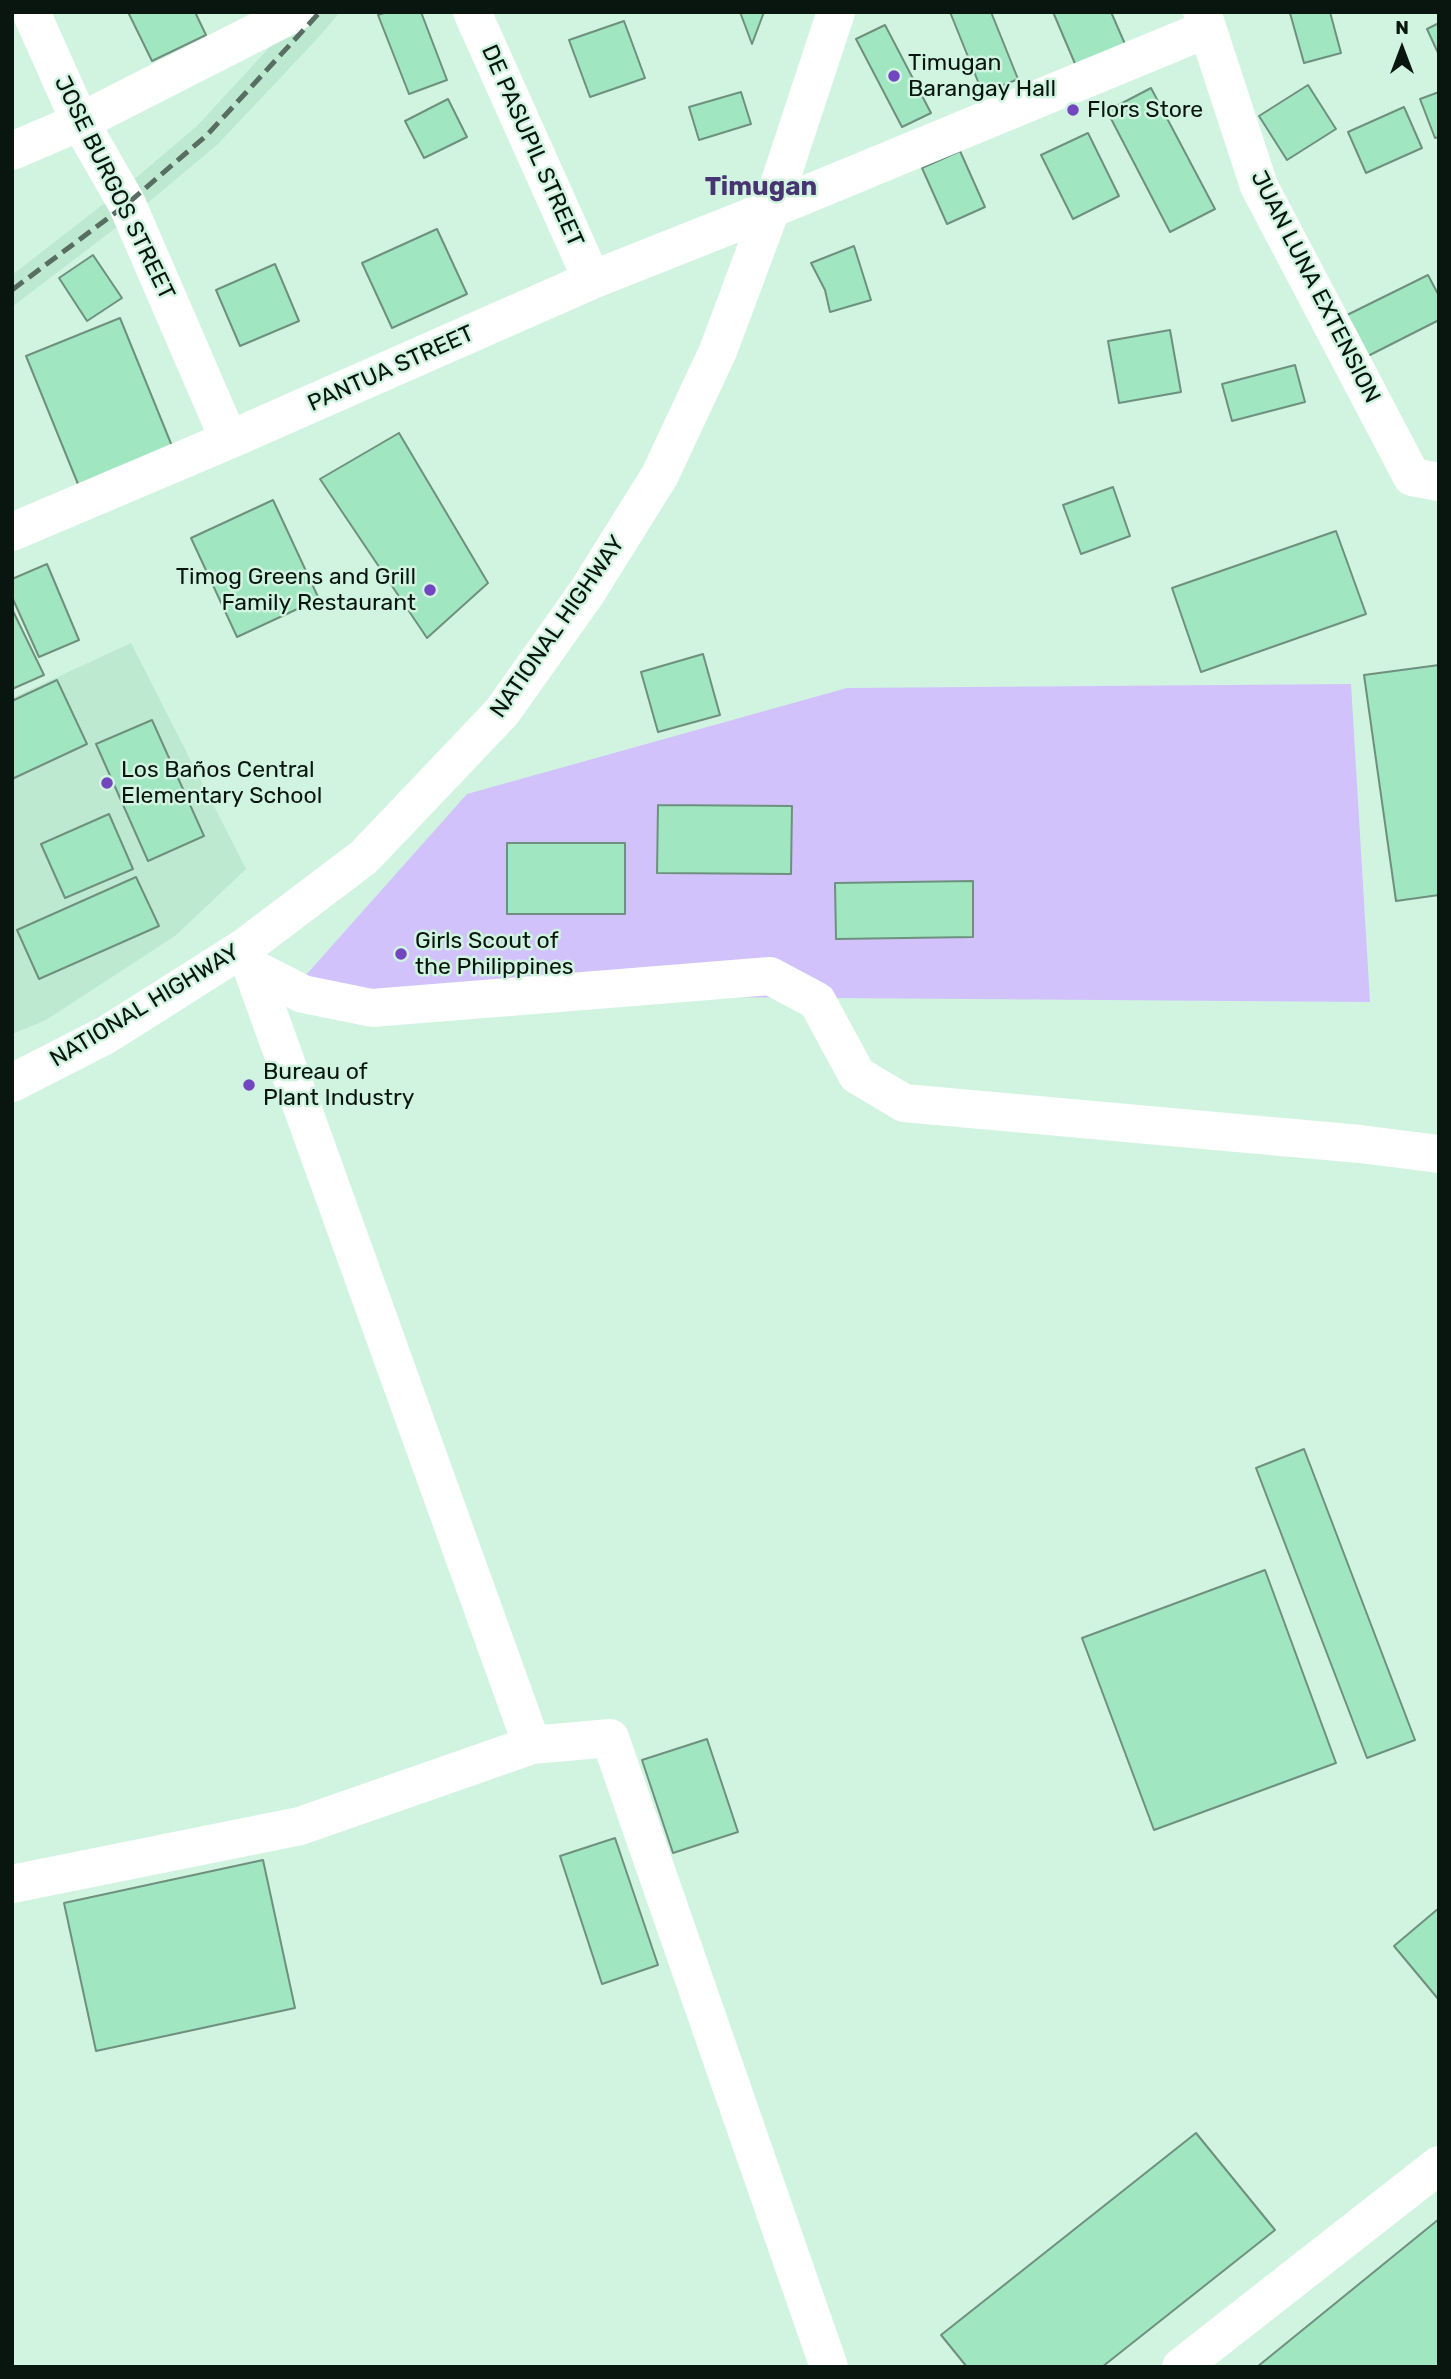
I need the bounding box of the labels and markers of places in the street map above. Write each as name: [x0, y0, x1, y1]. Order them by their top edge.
place label: Timugan Barangay Hall: [908, 49, 1056, 103]
marker: Timugan Barangay Hall: [886, 68, 902, 84]
place label: Flors Store: [1087, 96, 1203, 124]
marker: Flors Store: [1065, 102, 1081, 118]
place label: Timog Greens and Grill Family Restaurant: [176, 563, 416, 617]
marker: Timog Greens and Grill Family Restaurant: [422, 582, 438, 598]
place label: Los Baños Central Elementary School: [121, 756, 322, 810]
marker: Los Baños Central Elementary School: [99, 775, 115, 791]
place label: Girls Scout of the Philippines: [415, 927, 574, 981]
marker: Girls Scout of the Philippines: [393, 946, 409, 962]
place label: Bureau of Plant Industry: [263, 1058, 414, 1112]
marker: Bureau of Plant Industry: [241, 1077, 257, 1093]

